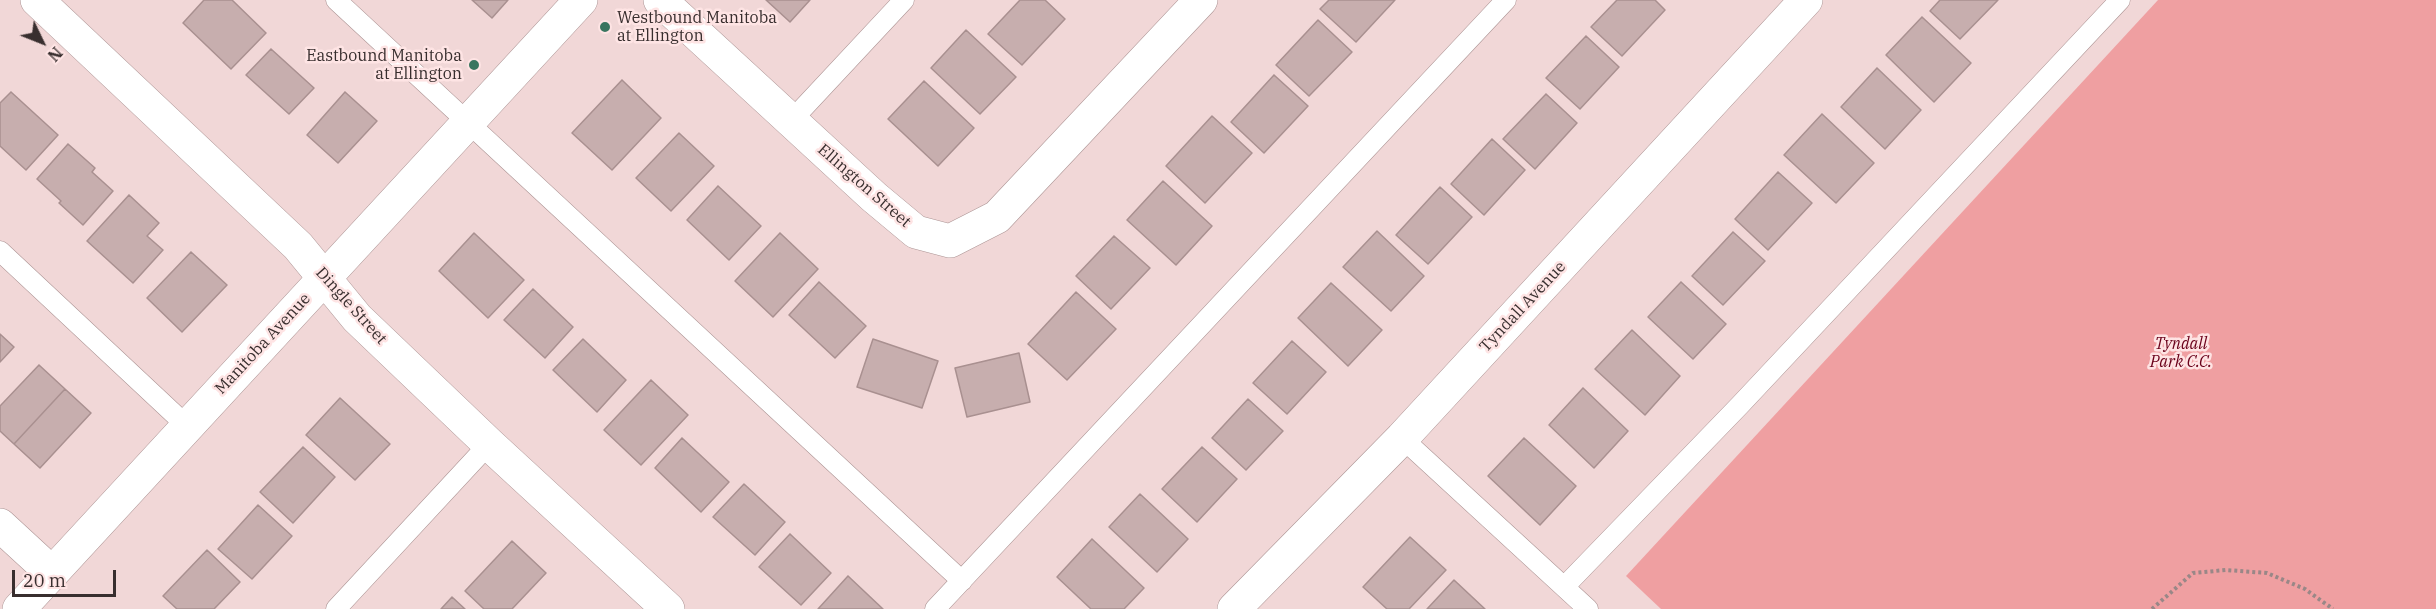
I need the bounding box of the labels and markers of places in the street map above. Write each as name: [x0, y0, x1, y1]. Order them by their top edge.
place label: Westbound Manitoba at Ellington: [617, 8, 777, 46]
marker: Westbound Manitoba at Ellington: [598, 20, 612, 34]
place label: Eastbound Manitoba at Ellington: [306, 46, 462, 84]
marker: Eastbound Manitoba at Ellington: [467, 58, 481, 72]

